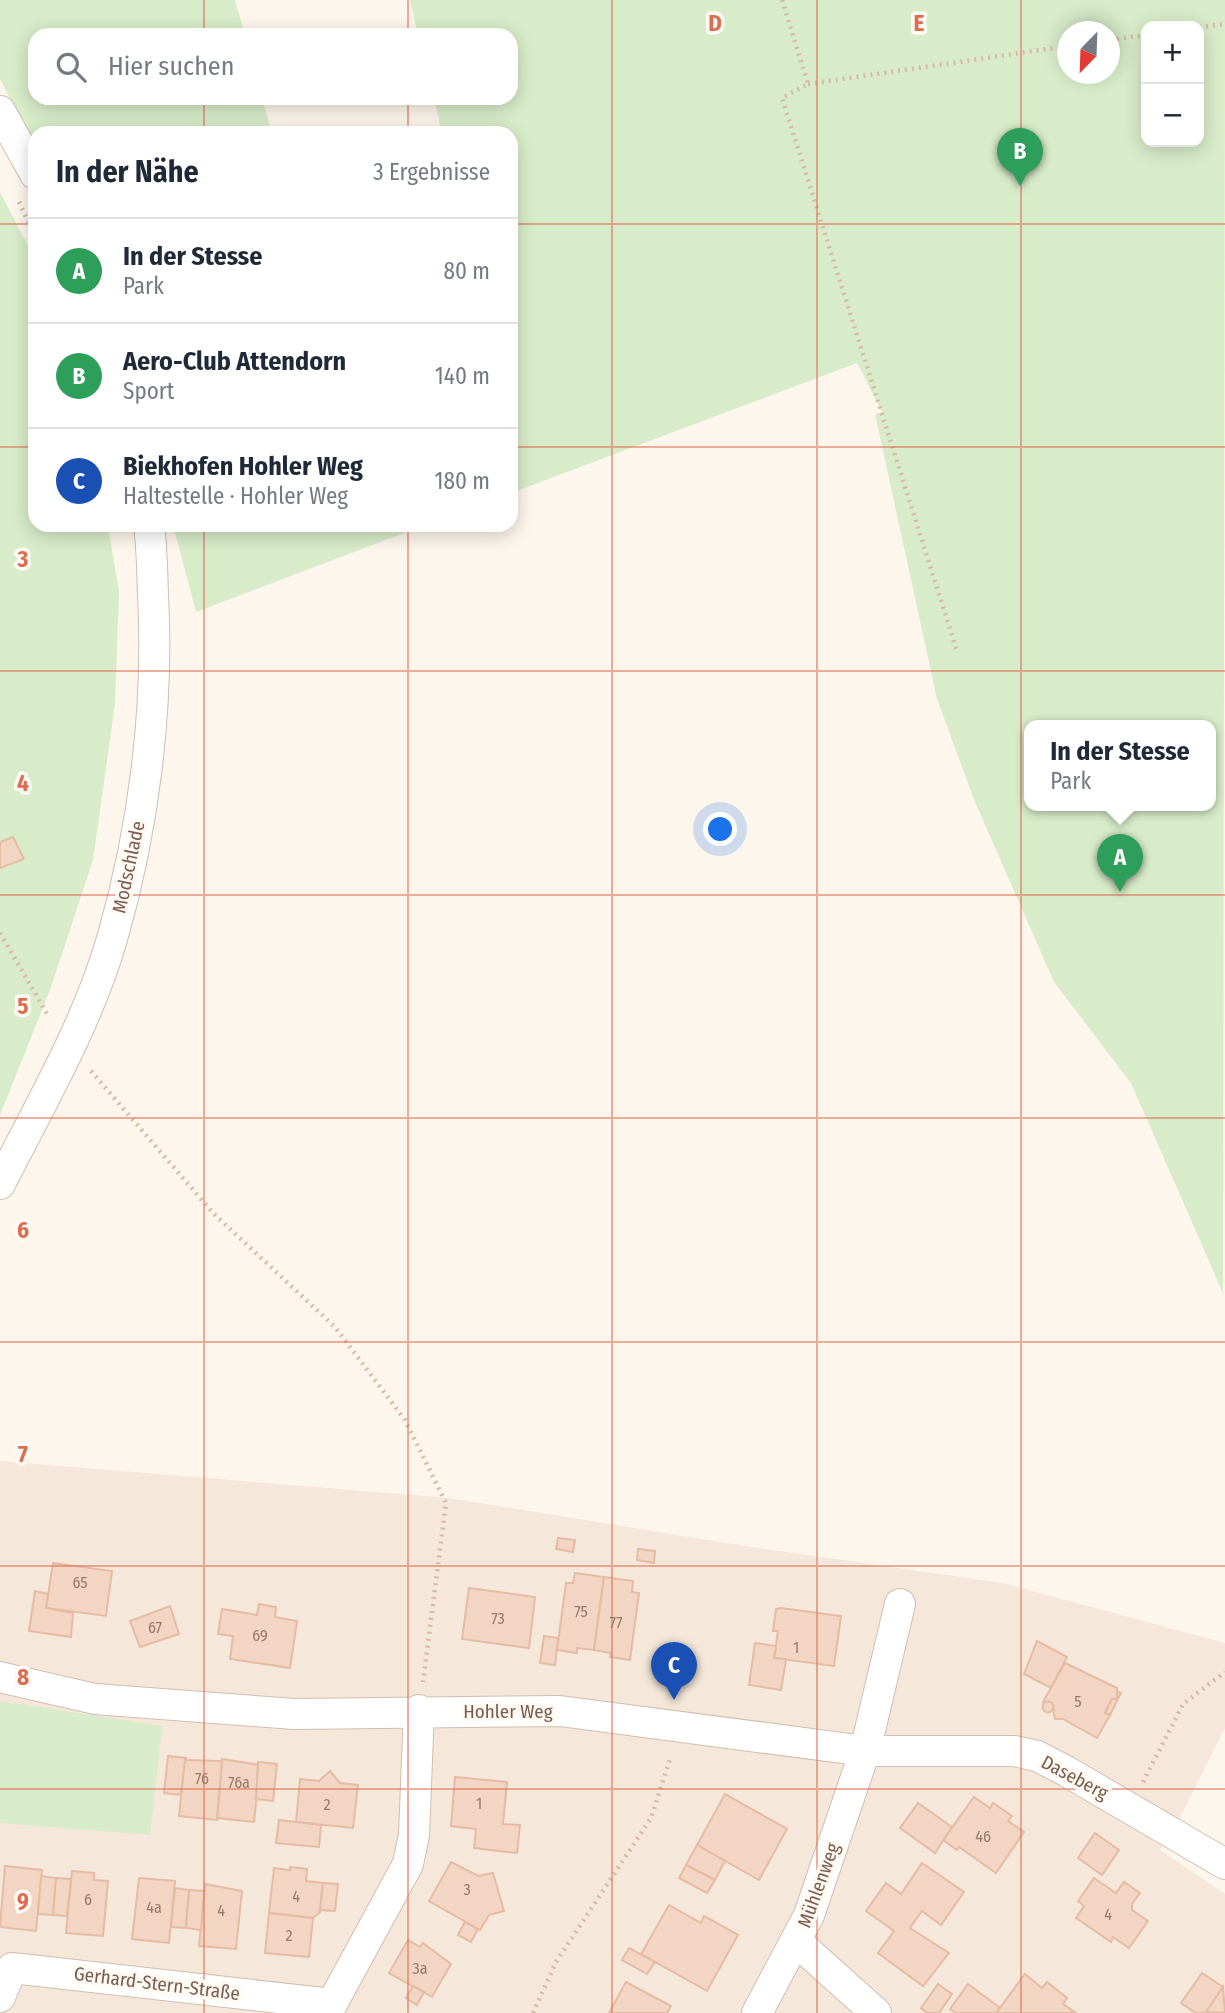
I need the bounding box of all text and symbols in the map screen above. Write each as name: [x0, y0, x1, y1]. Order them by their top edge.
text: D: [708, 9, 722, 37]
text: E: [914, 9, 925, 37]
north arrow: [1057, 21, 1120, 84]
map controls: [1141, 21, 1204, 147]
button: +: [1141, 21, 1204, 84]
search box: [28, 28, 518, 105]
icon: search: [52, 48, 90, 86]
text: Hier suchen: [108, 51, 234, 82]
button: −: [1141, 84, 1204, 147]
pin: B: [997, 128, 1043, 186]
text: In der Nähe: [56, 154, 199, 190]
text: 3 Ergebnisse: [373, 158, 490, 186]
text: In der Stesse: [123, 241, 262, 272]
text: A: [73, 257, 85, 285]
text: 80 m: [443, 257, 490, 285]
text: Park: [123, 272, 164, 300]
text: Aero-Club Attendorn: [123, 346, 346, 377]
text: B: [73, 362, 85, 390]
text: 140 m: [435, 362, 490, 390]
text: Sport: [123, 377, 174, 405]
text: Biekhofen Hohler Weg: [123, 451, 363, 482]
text: C: [73, 467, 85, 495]
text: 180 m: [434, 467, 490, 495]
text: Haltestelle · Hohler Weg: [123, 482, 348, 510]
text: 3: [17, 545, 29, 573]
popup: [1024, 720, 1216, 811]
text: In der Stesse: [1050, 736, 1190, 767]
text: Park: [1050, 767, 1091, 795]
text: 4: [17, 769, 29, 797]
your location: [703, 812, 737, 846]
street label: Modschlade: [107, 819, 149, 915]
pin: A: [1097, 834, 1143, 892]
text: 5: [17, 992, 29, 1020]
text: 6: [17, 1216, 29, 1244]
text: 7: [18, 1440, 28, 1468]
house number: 65: [72, 1573, 88, 1592]
house number: 75: [574, 1602, 588, 1621]
house number: 73: [491, 1609, 505, 1628]
house number: 77: [609, 1613, 623, 1632]
house number: 67: [148, 1618, 163, 1637]
house number: 69: [252, 1626, 268, 1645]
house number: 1: [793, 1638, 799, 1657]
pin: C: [651, 1642, 697, 1700]
text: 8: [17, 1663, 29, 1691]
house number: 5: [1074, 1692, 1082, 1711]
street label: Hohler Weg: [463, 1700, 553, 1723]
street label: Daseberg: [1037, 1750, 1112, 1805]
house number: 76: [195, 1769, 209, 1788]
house number: 76a: [228, 1773, 250, 1792]
house number: 1: [476, 1794, 482, 1813]
house number: 2: [323, 1795, 331, 1814]
house number: 46: [975, 1827, 991, 1846]
street label: Mühlenweg: [793, 1840, 844, 1931]
house number: 3: [463, 1880, 471, 1899]
text: 9: [17, 1887, 29, 1915]
house number: 4: [292, 1887, 300, 1906]
house number: 6: [84, 1890, 92, 1909]
house number: 4a: [146, 1898, 162, 1917]
house number: 4: [217, 1901, 225, 1920]
house number: 4: [1104, 1905, 1112, 1924]
house number: 2: [285, 1926, 293, 1945]
house number: 3a: [412, 1959, 428, 1978]
street label: Gerhard-Stern-Straße: [73, 1962, 241, 2005]

